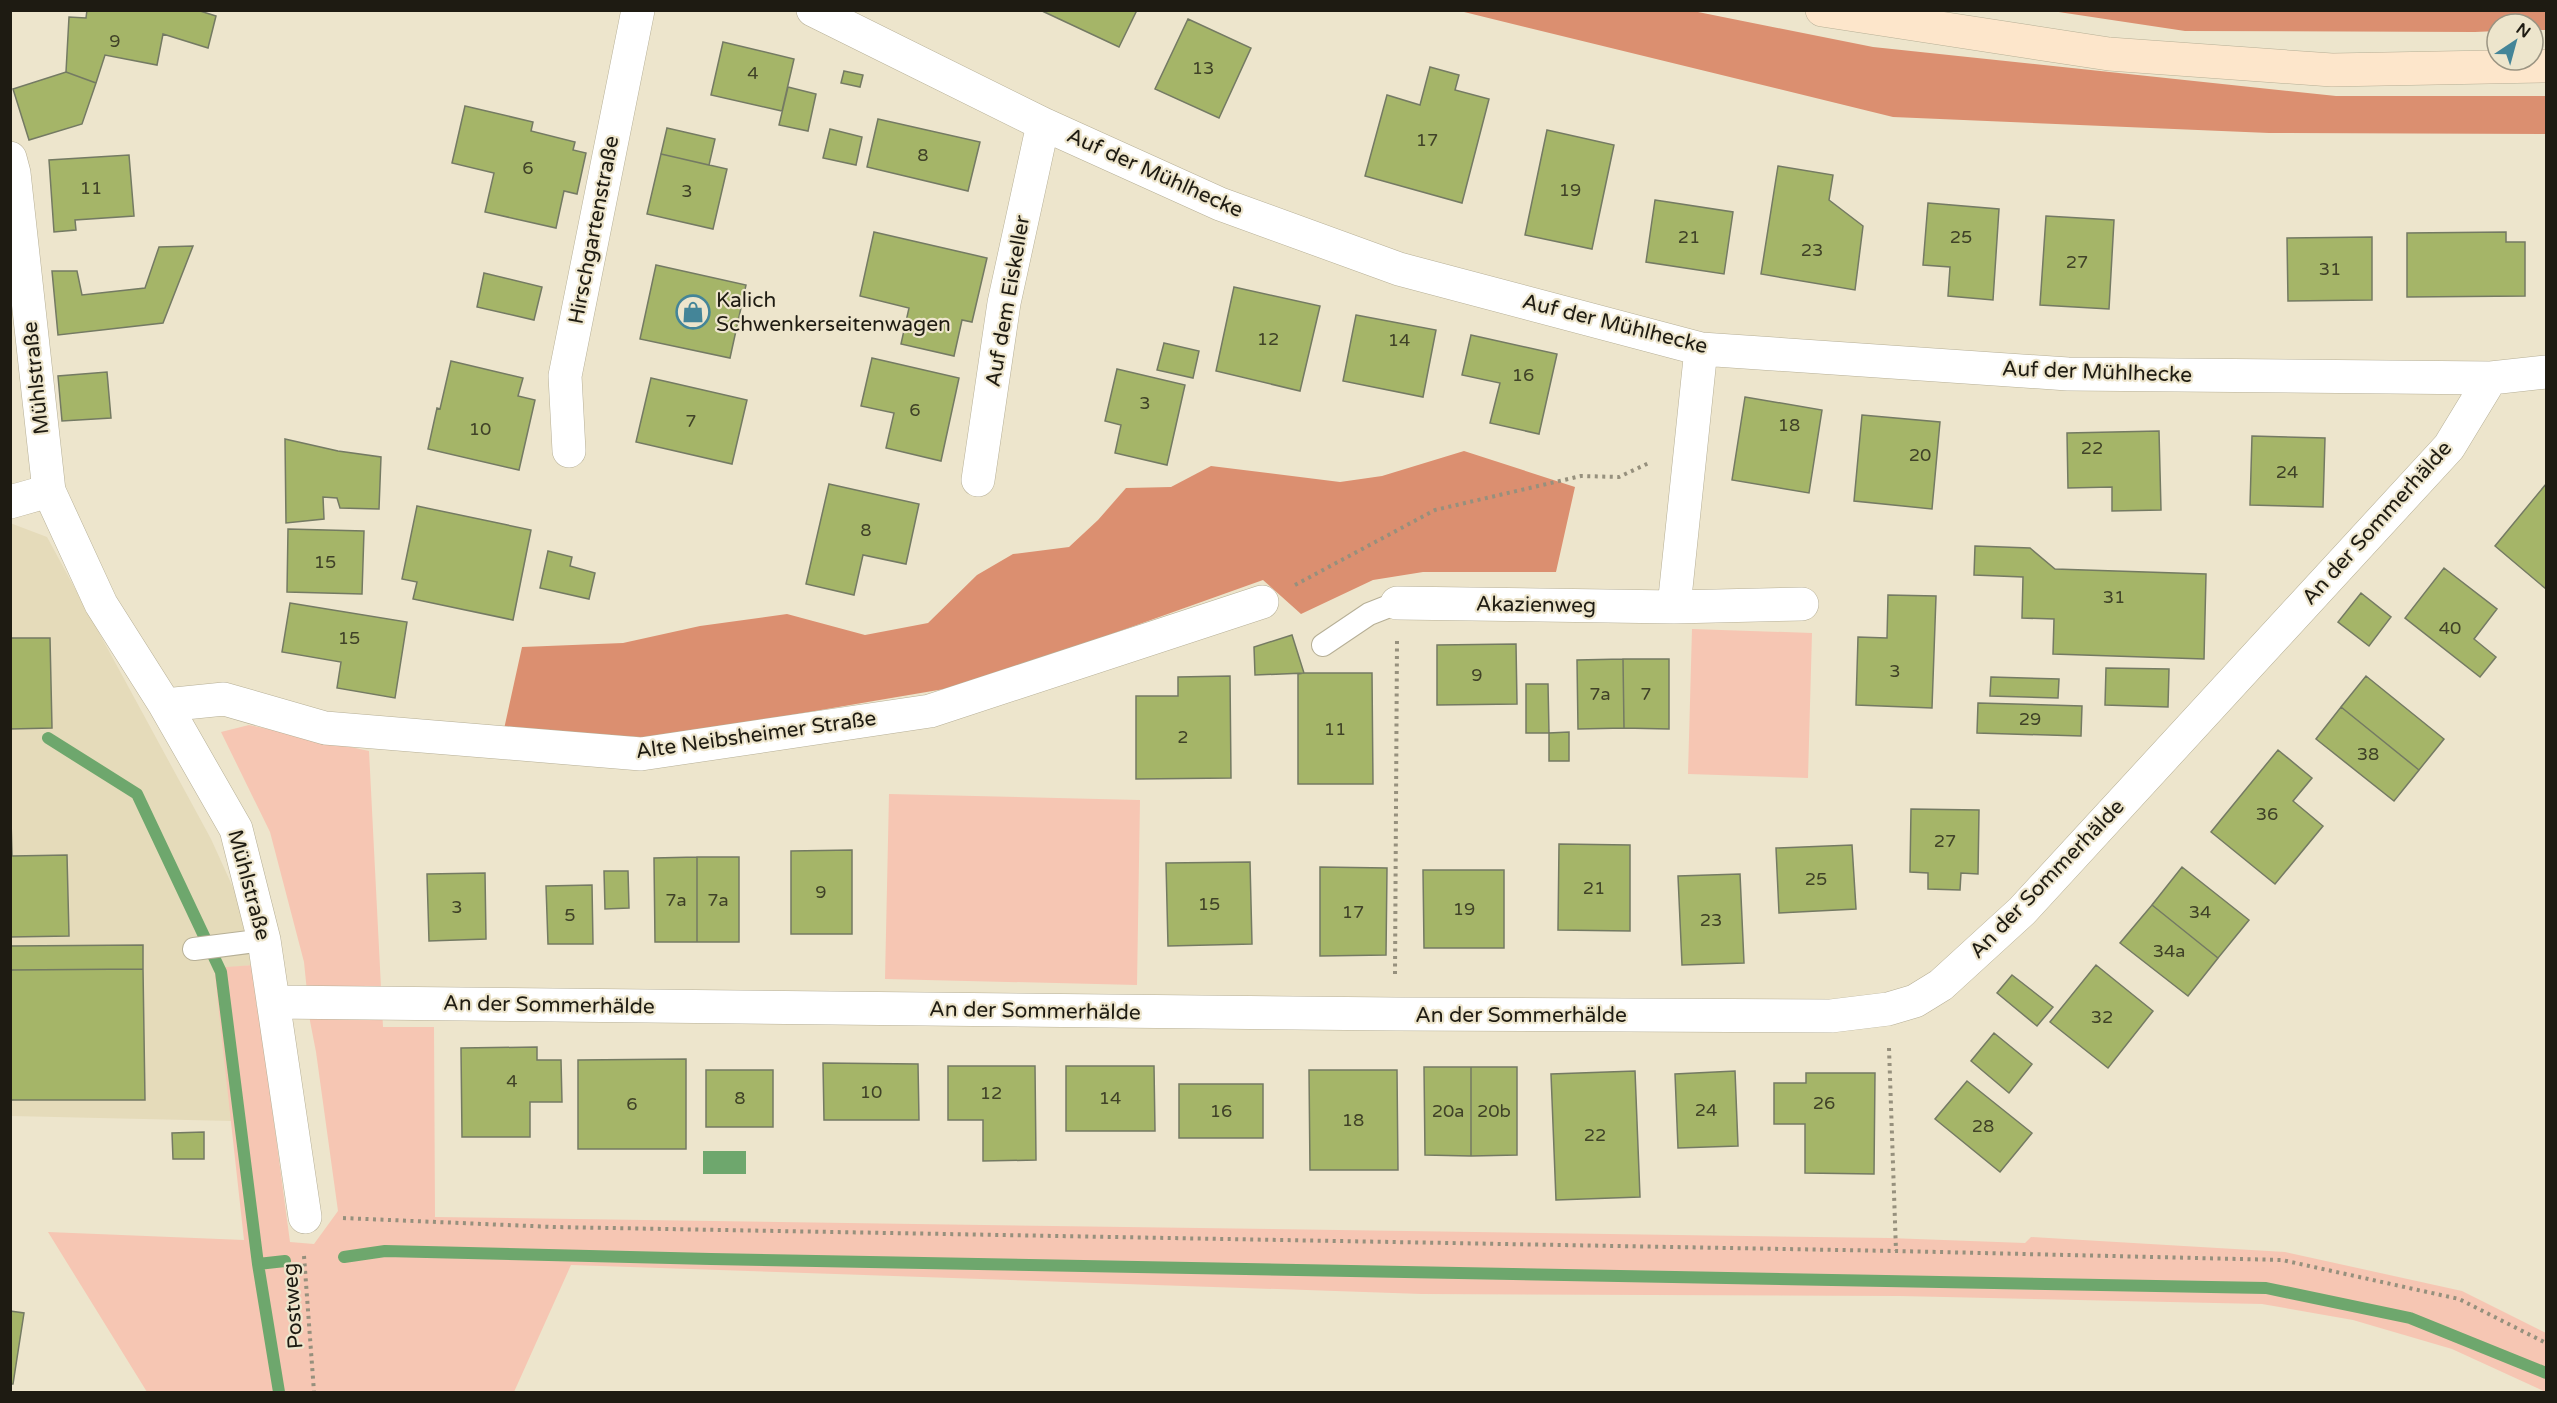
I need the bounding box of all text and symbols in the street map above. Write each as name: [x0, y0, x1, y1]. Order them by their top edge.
north arrow: [2485, 12, 2545, 72]
text: N: [2512, 19, 2534, 43]
house number: 9: [109, 30, 121, 52]
house number: 13: [1192, 57, 1214, 79]
house number: 4: [747, 62, 759, 84]
street label: Auf der Mühlhecke: [1063, 123, 1247, 223]
house number: 17: [1416, 129, 1438, 151]
street label: Hirschgartenstraße: [563, 134, 625, 326]
house number: 8: [917, 144, 929, 166]
house number: 6: [522, 157, 534, 179]
house number: 11: [80, 177, 102, 199]
house number: 19: [1559, 179, 1581, 201]
house number: 3: [681, 180, 693, 202]
street label: Auf dem Eiskeller: [981, 213, 1035, 389]
house number: 21: [1678, 226, 1700, 248]
house number: 25: [1950, 226, 1972, 248]
house number: 23: [1801, 239, 1823, 261]
house number: 27: [2066, 251, 2088, 273]
house number: 31: [2319, 258, 2341, 280]
place label: Kalich Schwenkerseitenwagen: [716, 288, 951, 337]
street label: Auf der Mühlhecke: [1520, 289, 1710, 359]
shop icon: Kalich Schwenkerseitenwagen: [675, 294, 711, 330]
street label: Mühlstraße: [18, 320, 54, 436]
house number: 12: [1257, 328, 1279, 350]
house number: 14: [1388, 329, 1410, 351]
street label: Auf der Mühlhecke: [2002, 356, 2193, 388]
house number: 16: [1512, 364, 1534, 386]
house number: 3: [1139, 392, 1151, 414]
house number: 6: [909, 399, 921, 421]
house number: 7: [685, 410, 697, 432]
house number: 18: [1778, 414, 1800, 436]
house number: 10: [469, 418, 491, 440]
street label: An der Sommerhälde: [2297, 436, 2457, 610]
house number: 22: [2081, 437, 2103, 459]
house number: 20: [1909, 444, 1931, 466]
house number: 24: [2276, 461, 2298, 483]
house number: 8: [860, 519, 872, 541]
house number: 15: [314, 551, 336, 573]
house number: 31: [2103, 586, 2125, 608]
street label: Akazienweg: [1476, 591, 1596, 619]
house number: 40: [2439, 617, 2461, 639]
house number: 15: [338, 627, 360, 649]
house number: 3: [1889, 660, 1901, 682]
house number: 9: [1471, 664, 1483, 686]
house number: 7a: [1589, 683, 1611, 705]
house number: 7: [1640, 683, 1652, 705]
street label: Alte Neibsheimer Straße: [634, 706, 878, 764]
house number: 29: [2019, 708, 2041, 730]
house number: 11: [1324, 718, 1346, 740]
house number: 2: [1177, 726, 1189, 748]
house number: 38: [2357, 743, 2379, 765]
street label: An der Sommerhälde: [1965, 794, 2130, 964]
house number: 36: [2256, 803, 2278, 825]
street label: Mühlstraße: [222, 827, 276, 943]
house number: 27: [1934, 830, 1956, 852]
house number: 25: [1805, 868, 1827, 890]
house number: 21: [1583, 877, 1605, 899]
house number: 9: [815, 881, 827, 903]
house number: 7a: [665, 889, 687, 911]
house number: 7a: [707, 889, 729, 911]
house number: 15: [1198, 893, 1220, 915]
house number: 3: [451, 896, 463, 918]
house number: 19: [1453, 898, 1475, 920]
house number: 17: [1342, 901, 1364, 923]
house number: 34: [2189, 901, 2211, 923]
house number: 5: [564, 904, 576, 926]
house number: 23: [1700, 909, 1722, 931]
house number: 34a: [2153, 940, 2185, 962]
street label: An der Sommerhälde: [443, 991, 655, 1019]
street label: An der Sommerhälde: [929, 997, 1141, 1025]
street label: An der Sommerhälde: [1415, 1003, 1627, 1028]
house number: 32: [2091, 1006, 2113, 1028]
house number: 4: [506, 1070, 518, 1092]
house number: 10: [860, 1081, 882, 1103]
house number: 12: [980, 1082, 1002, 1104]
house number: 8: [734, 1087, 746, 1109]
house number: 14: [1099, 1087, 1121, 1109]
house number: 26: [1813, 1092, 1835, 1114]
house number: 6: [626, 1093, 638, 1115]
house number: 24: [1695, 1099, 1717, 1121]
house number: 16: [1210, 1100, 1232, 1122]
house number: 20a: [1432, 1100, 1464, 1122]
house number: 20b: [1477, 1100, 1511, 1122]
house number: 18: [1342, 1109, 1364, 1131]
house number: 28: [1972, 1115, 1994, 1137]
house number: 22: [1584, 1124, 1606, 1146]
street label: Postweg: [278, 1262, 308, 1350]

